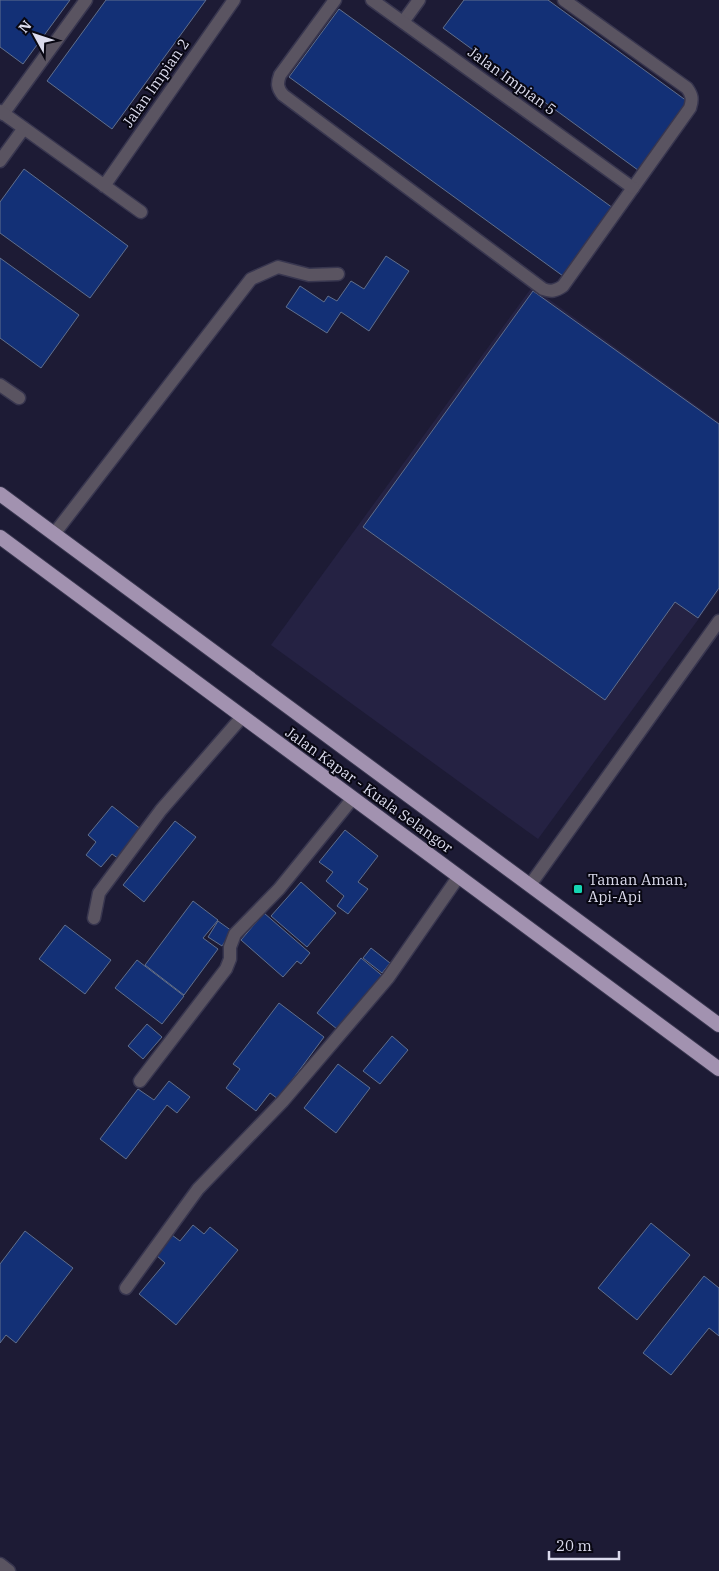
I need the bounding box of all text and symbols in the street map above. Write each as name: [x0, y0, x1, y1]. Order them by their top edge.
north arrow: [10, 10, 60, 60]
text: N: [15, 17, 35, 37]
street label: Jalan Impian 2: [118, 35, 193, 131]
street label: Jalan Impian 5: [464, 42, 560, 119]
street label: Jalan Kapar - Kuala Selangor: [282, 722, 457, 857]
place label: Taman Aman, Api-Api: [588, 870, 687, 906]
marker: Taman Aman, Api-Api: [572, 883, 584, 895]
scale bar: [549, 1528, 619, 1560]
text: 20 m: [556, 1536, 592, 1555]

